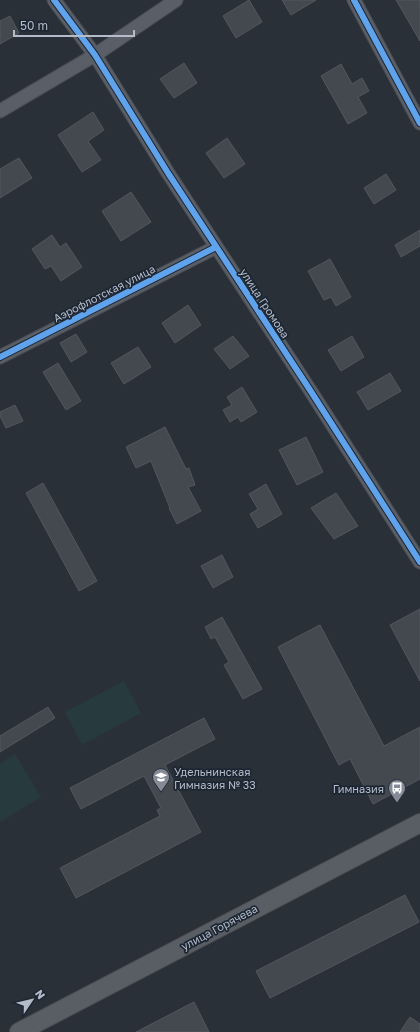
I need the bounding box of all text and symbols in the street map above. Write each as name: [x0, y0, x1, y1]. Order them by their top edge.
scale bar: [14, 12, 134, 38]
text: 50 m: [20, 18, 48, 33]
street label: Аэрофлотская улица: [51, 262, 157, 324]
street label: улица Громова: [238, 266, 292, 340]
place label: Удельнинская Гимназия № 33: [174, 765, 256, 791]
school or university icon: Удельнинская Гимназия № 33: [151, 767, 171, 792]
bus stop icon: Гимназия: [387, 778, 407, 803]
place label: Гимназия: [333, 782, 384, 795]
street label: улица Горячева: [179, 901, 259, 953]
north arrow: [12, 980, 52, 1020]
text: N: [33, 987, 48, 1001]

